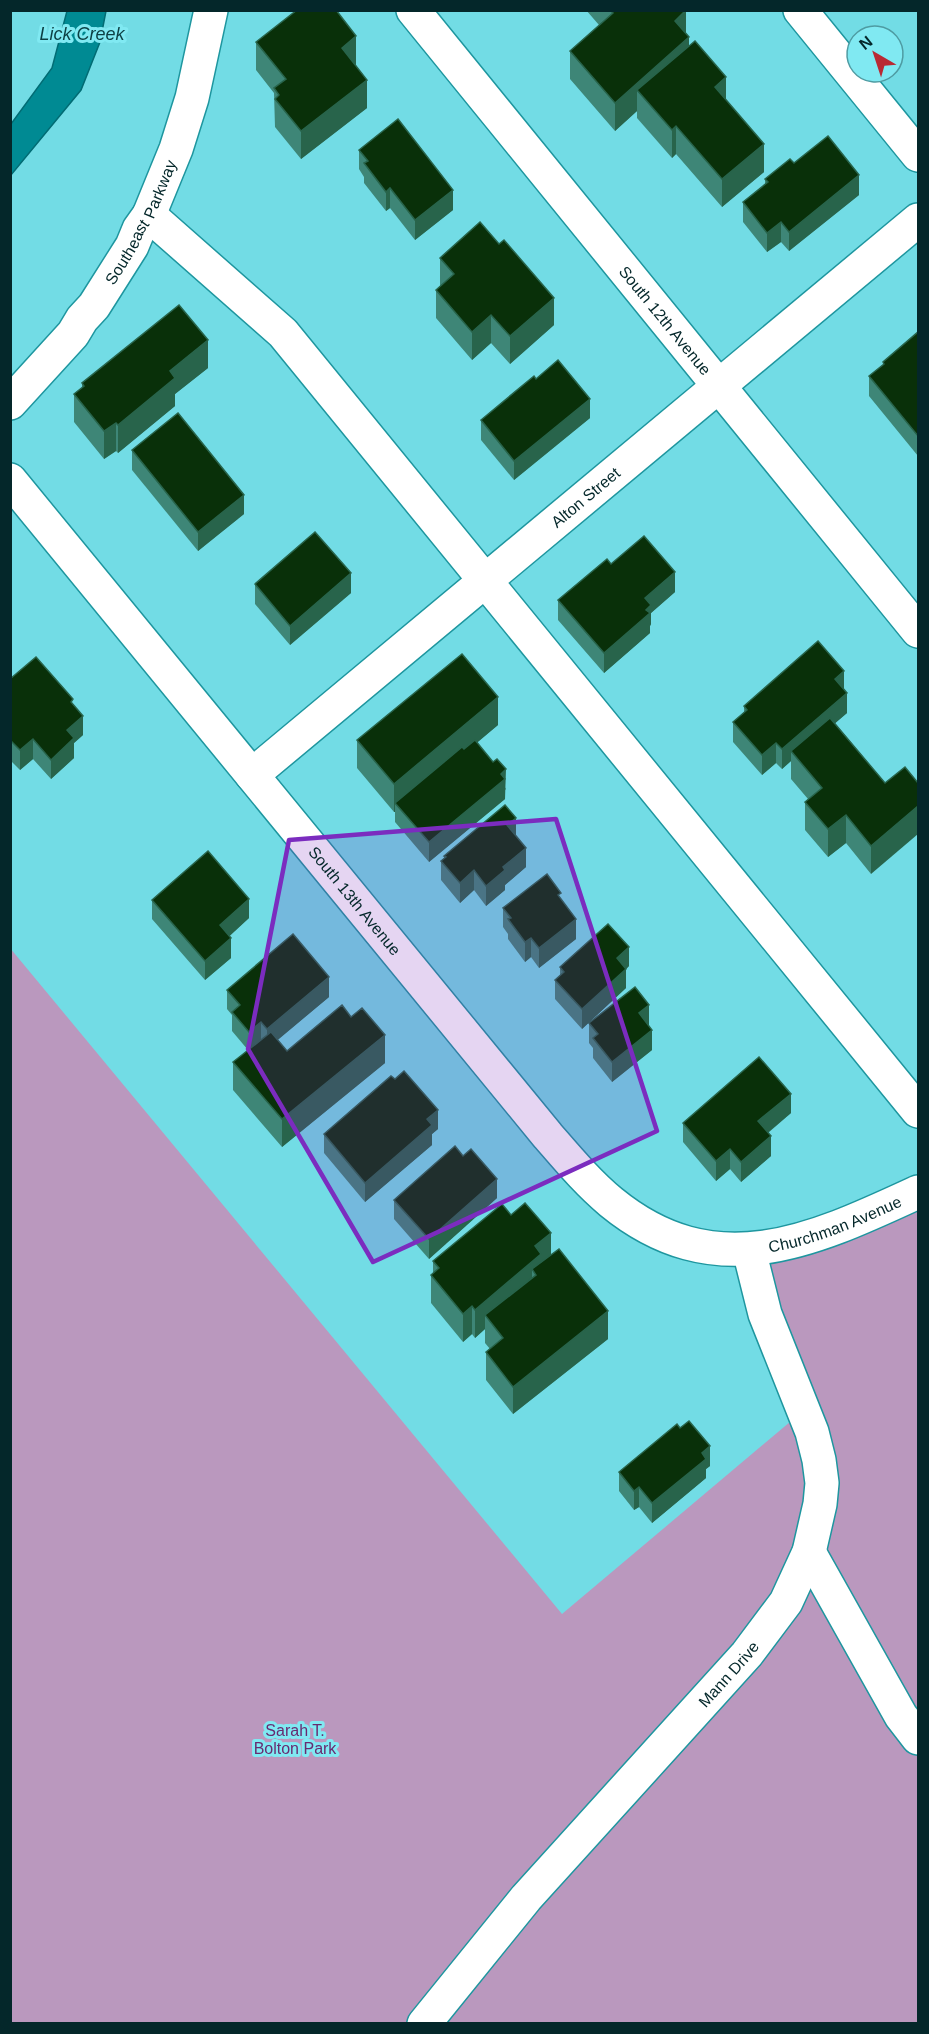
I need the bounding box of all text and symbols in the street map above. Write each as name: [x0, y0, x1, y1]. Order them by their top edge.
water label: Lick Creek: [39, 24, 126, 44]
north arrow: [845, 24, 905, 84]
text: N: [856, 32, 876, 53]
street label: Southeast Parkway: [102, 158, 180, 288]
street label: South 12th Avenue: [616, 263, 714, 378]
street label: Alton Street: [548, 464, 624, 531]
street label: South 13th Avenue: [305, 843, 404, 959]
street label: Churchman Avenue: [767, 1193, 904, 1255]
street label: Mann Drive: [695, 1638, 762, 1711]
park label: Sarah T. Bolton Park: [254, 1722, 337, 1757]

